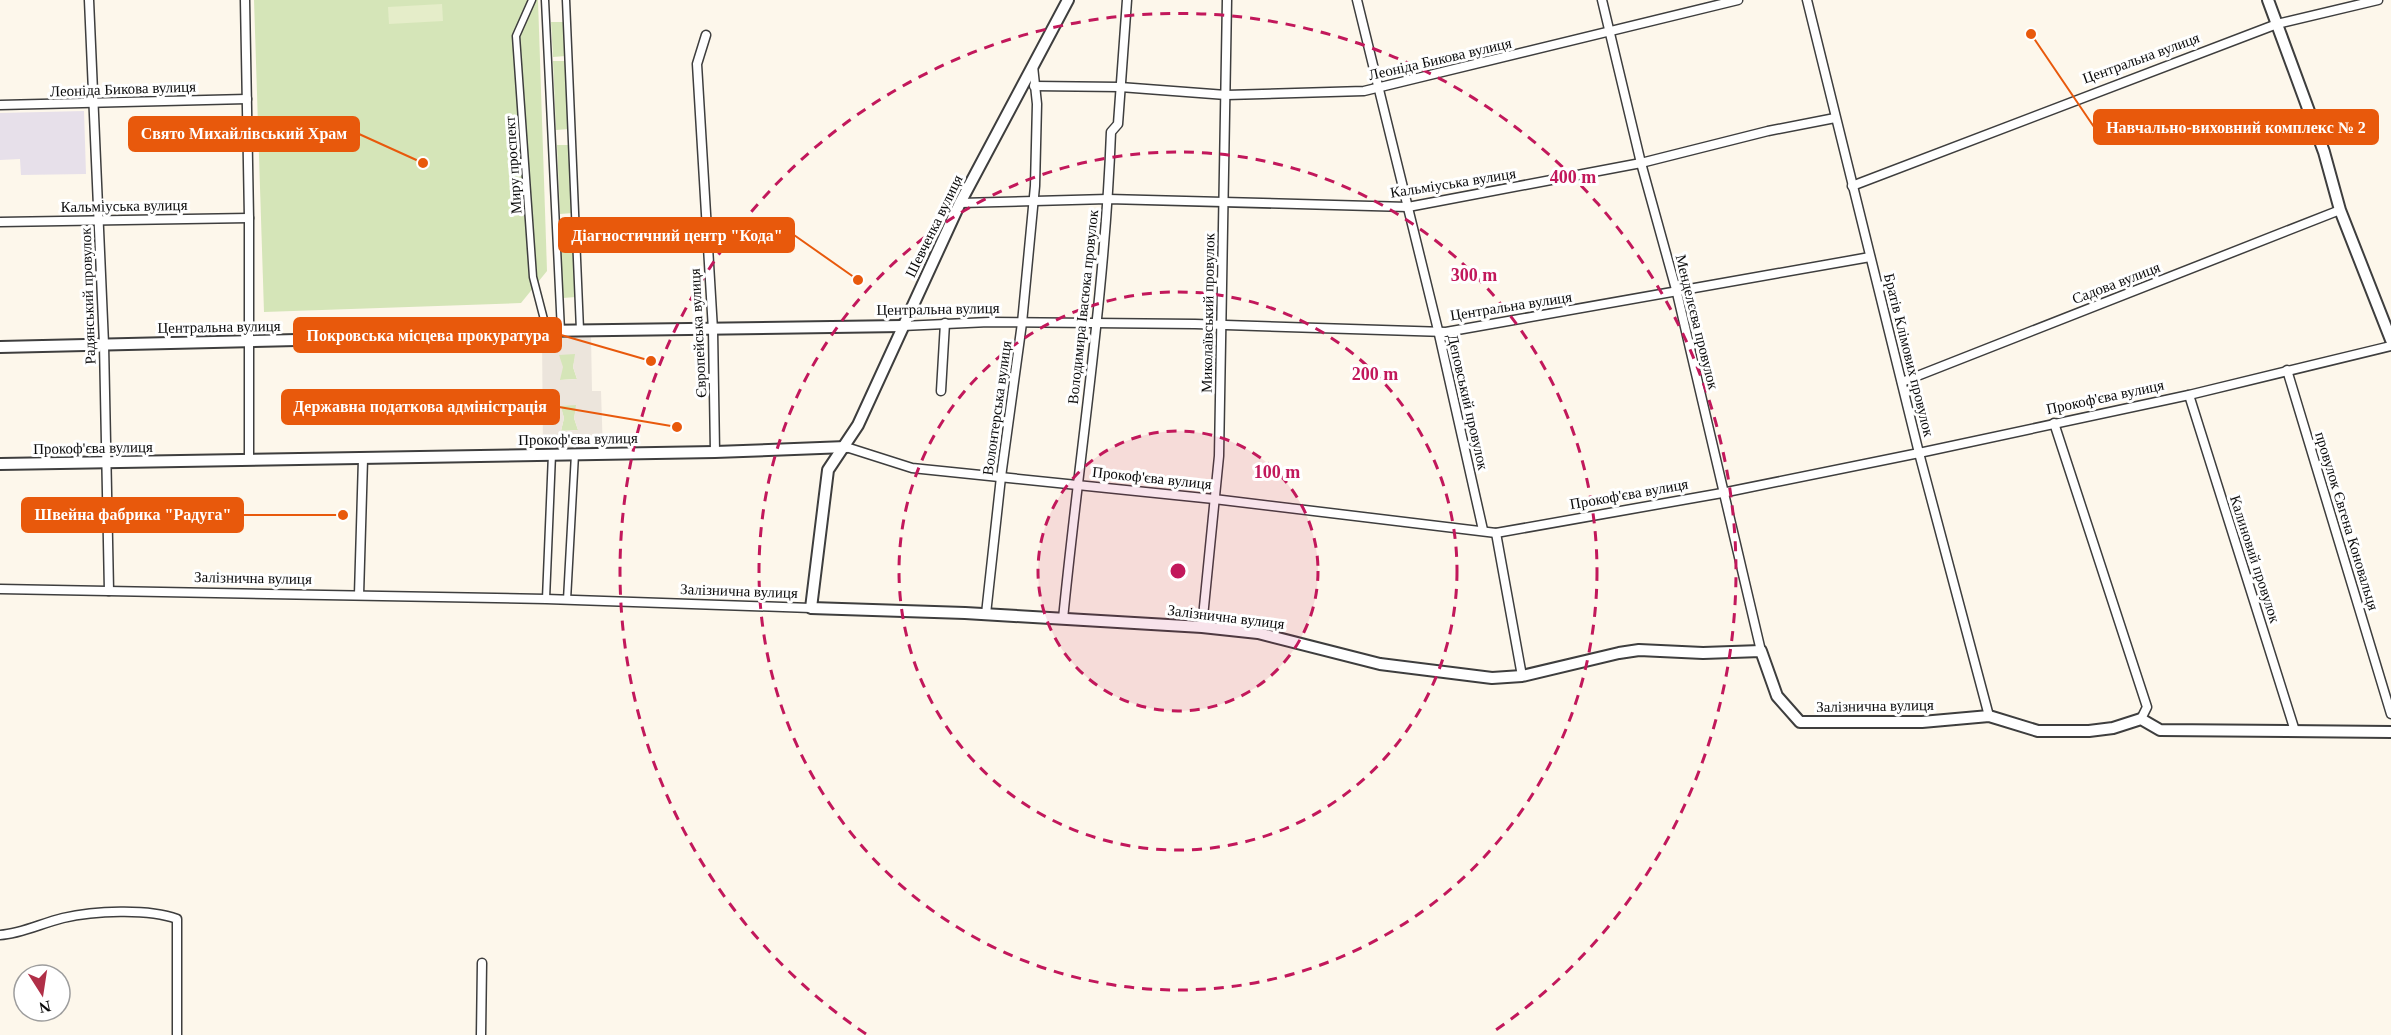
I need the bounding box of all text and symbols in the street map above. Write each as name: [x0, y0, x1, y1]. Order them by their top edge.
street label: Центральна вулиця: [2080, 29, 2202, 87]
street label: Леоніда Бикова вулиця: [1367, 35, 1513, 83]
street label: Леоніда Бикова вулиця: [50, 78, 196, 100]
callout: Навчально-виховний комплекс № 2: [2094, 110, 2378, 144]
street label: Миру проспект: [502, 115, 524, 215]
callout: Свято Михайлівський Храм: [129, 117, 359, 151]
text: Навчально-виховний комплекс № 2: [2106, 119, 2366, 136]
text: Свято Михайлівський Храм: [141, 125, 347, 143]
street label: Кальміуська вулиця: [1389, 165, 1517, 201]
text: 400 m: [1550, 167, 1596, 187]
street label: Шевченка вулиця: [902, 172, 966, 280]
street label: Кальміуська вулиця: [60, 197, 188, 215]
street label: Володимира Івасюка провулок: [1065, 208, 1101, 405]
callout: Діагностичний центр "Кода": [559, 218, 794, 252]
street label: Радянський провулок: [78, 227, 98, 365]
text: Діагностичний центр "Кода": [571, 227, 783, 245]
street label: Миколаївський провулок: [1199, 232, 1217, 393]
street label: Менделєєва провулок: [1672, 253, 1722, 392]
street label: Садова вулиця: [2070, 259, 2162, 307]
text: 300 m: [1451, 265, 1497, 285]
street label: Європейська вулиця: [687, 268, 709, 398]
street label: Братів Клімових провулок: [1881, 272, 1937, 439]
street label: Центральна вулиця: [1449, 288, 1573, 324]
street label: Центральна вулиця: [876, 300, 1000, 318]
street label: Центральна вулиця: [157, 318, 281, 336]
callout: Покровська місцева прокуратура: [294, 318, 561, 352]
text: Покровська місцева прокуратура: [306, 327, 550, 345]
street label: Деповський провулок: [1445, 333, 1492, 472]
street label: Волонтерська вулиця: [980, 340, 1014, 476]
text: 200 m: [1352, 364, 1398, 384]
street label: Прокоф'єва вулиця: [2045, 377, 2165, 417]
callout: Державна податкова адміністрація: [282, 390, 559, 424]
text: Державна податкова адміністрація: [293, 398, 547, 416]
street label: Прокоф'єва вулиця: [518, 430, 638, 448]
street label: провулок Євгена Коновальця: [2312, 430, 2382, 612]
street label: Прокоф'єва вулиця: [33, 439, 153, 457]
text: 100 m: [1254, 462, 1300, 482]
street label: Прокоф'єва вулиця: [1092, 464, 1213, 492]
street label: Прокоф'єва вулиця: [1569, 476, 1690, 512]
street label: Калиновий провулок: [2227, 493, 2283, 625]
callout: Швейна фабрика "Радуга": [22, 498, 243, 532]
text: Швейна фабрика "Радуга": [35, 506, 231, 524]
centre of rings: [1168, 561, 1188, 581]
street label: Залізнична вулиця: [194, 569, 312, 587]
street label: Залізнична вулиця: [680, 581, 798, 601]
street label: Залізнична вулиця: [1167, 602, 1286, 632]
street label: Залізнична вулиця: [1816, 697, 1934, 715]
north arrow: [12, 963, 72, 1023]
text: N: [37, 998, 52, 1017]

